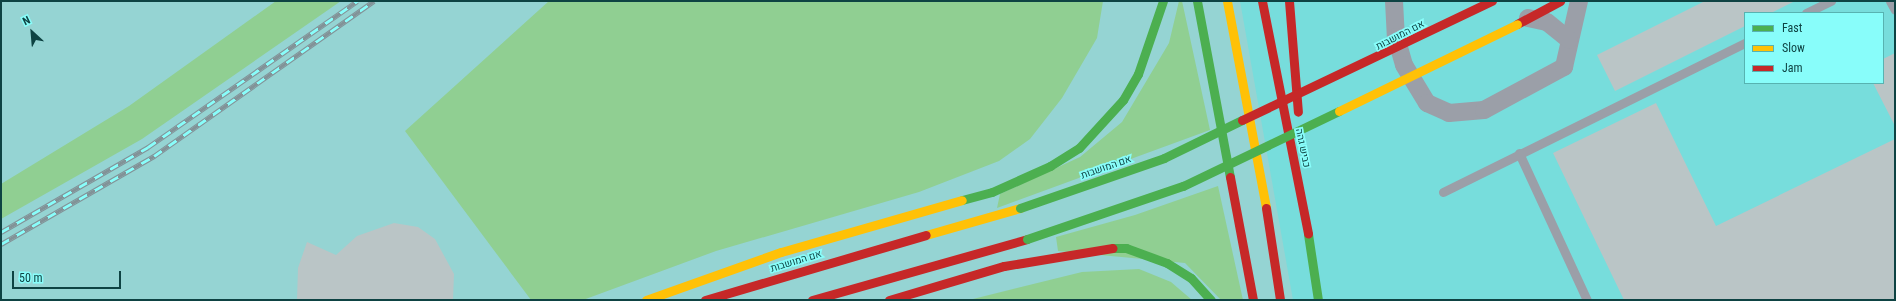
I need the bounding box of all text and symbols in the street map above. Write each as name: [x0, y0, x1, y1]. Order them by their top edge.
north arrow: [12, 12, 52, 52]
legend: [1744, 12, 1884, 84]
text: N: [21, 13, 32, 28]
street label: אם המושבות: [1374, 18, 1426, 52]
text: Fast: [1782, 21, 1802, 35]
text: Slow: [1782, 41, 1805, 55]
text: Jam: [1782, 61, 1803, 75]
street label: כביש גהה: [1293, 127, 1313, 169]
street label: אם המושבות: [1079, 153, 1133, 181]
street label: אם המושבות: [769, 248, 823, 274]
scale bar: [14, 263, 123, 289]
text: 50 m: [19, 271, 43, 285]

